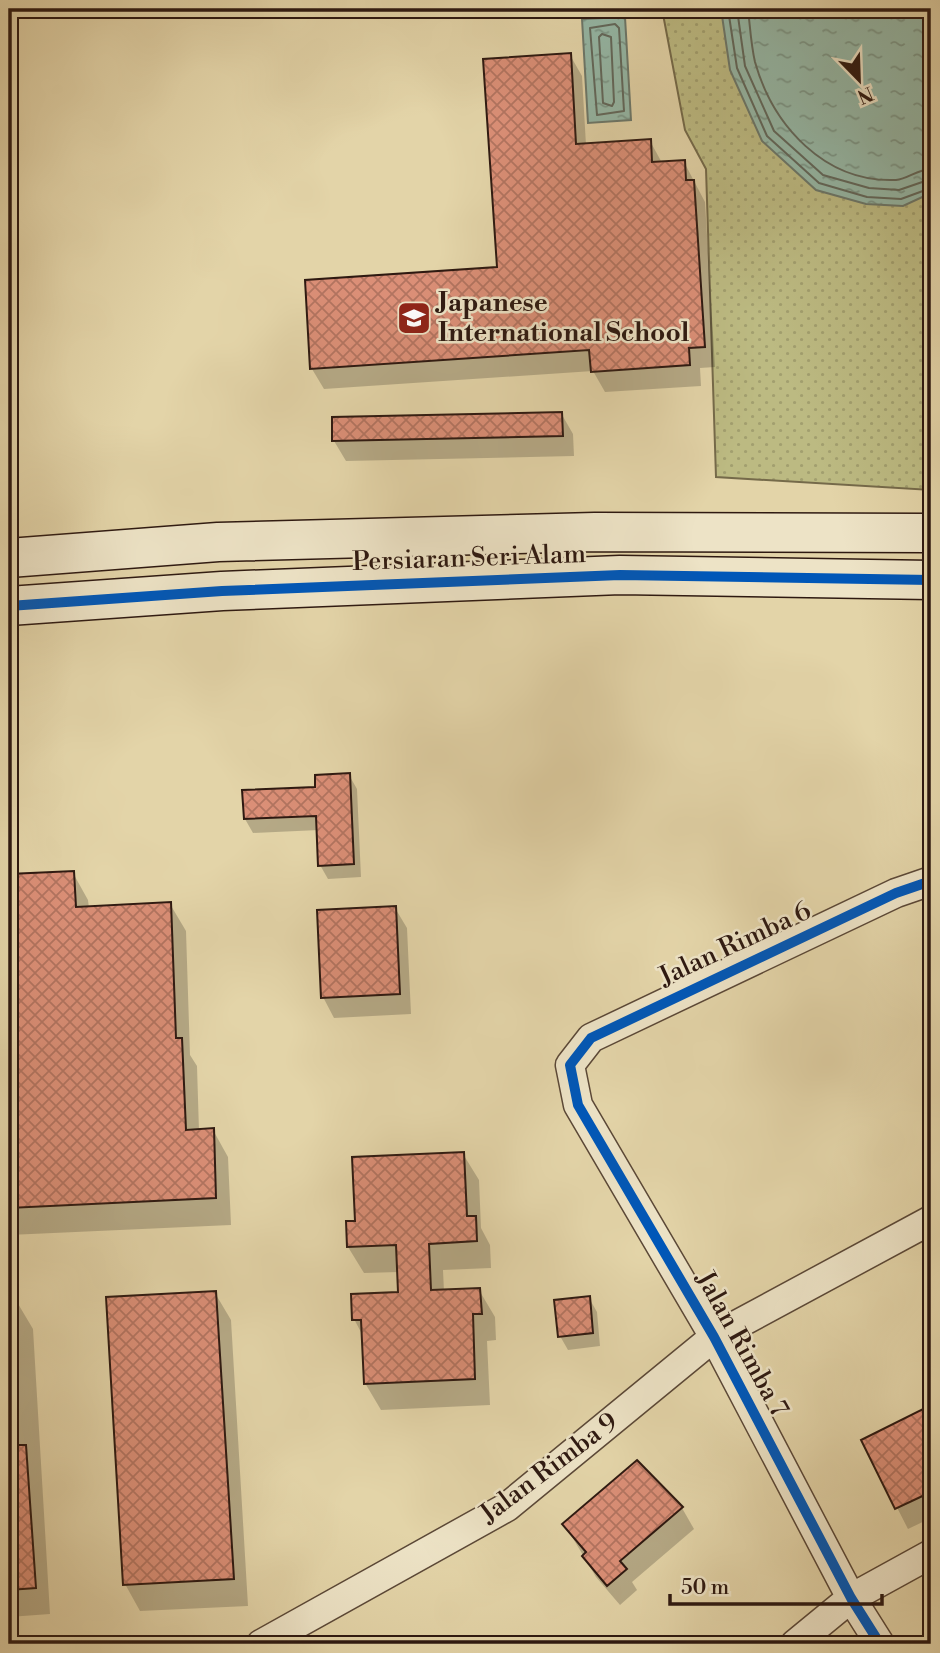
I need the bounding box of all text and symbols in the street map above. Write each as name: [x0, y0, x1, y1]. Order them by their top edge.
north arrow: [824, 46, 894, 116]
text: N: [854, 81, 877, 109]
place label: Japanese International School: [435, 287, 690, 349]
school or university icon: Japanese International School: [395, 299, 433, 337]
street label: Persiaran Seri Alam: [352, 538, 587, 578]
street label: Jalan Rimba 6: [653, 895, 816, 994]
street label: Jalan Rimba 7: [688, 1265, 795, 1422]
street label: Jalan Rimba 9: [473, 1406, 624, 1531]
scale bar: [670, 1562, 882, 1606]
text: 50 m: [681, 1575, 729, 1601]

